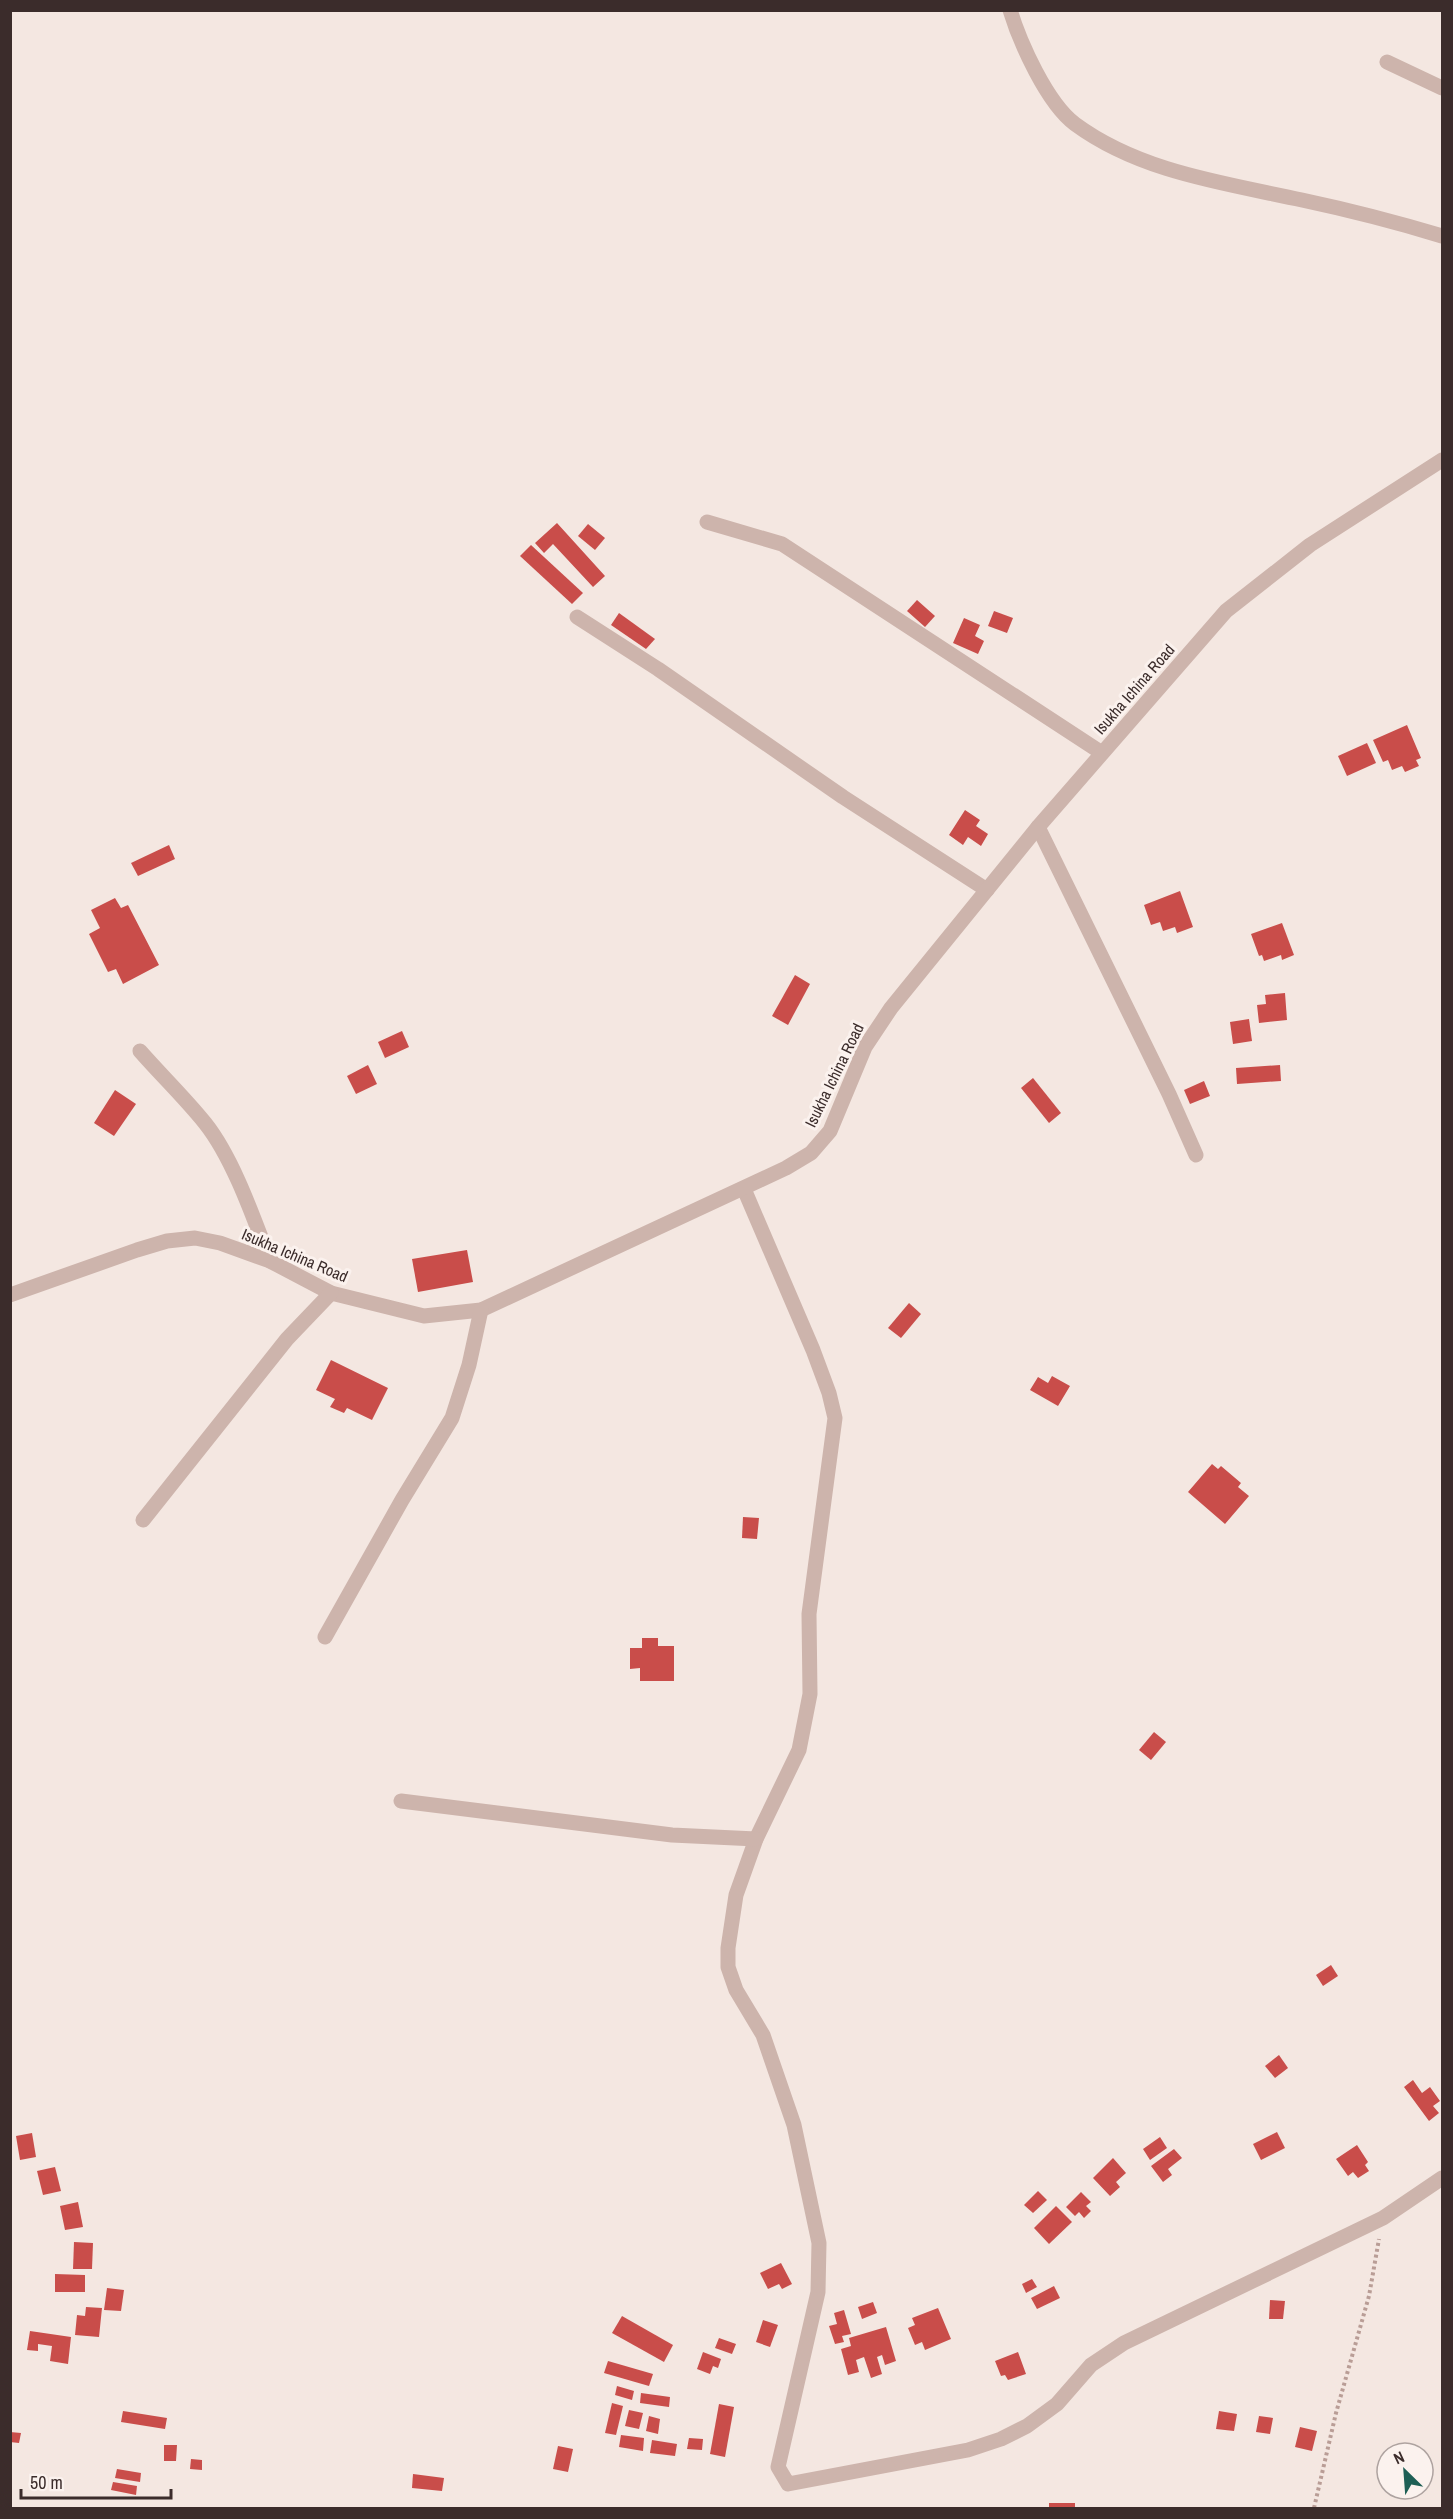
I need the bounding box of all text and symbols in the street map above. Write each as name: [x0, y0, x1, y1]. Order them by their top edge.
street label: Isukha Ichina Road: [1089, 639, 1179, 739]
street label: Isukha Ichina Road: [799, 1019, 869, 1131]
street label: Isukha Ichina Road: [239, 1223, 351, 1287]
north arrow: [1375, 2441, 1435, 2501]
text: N: [1390, 2445, 1408, 2469]
scale bar: [21, 2462, 171, 2500]
text: 50 m: [30, 2470, 63, 2495]

